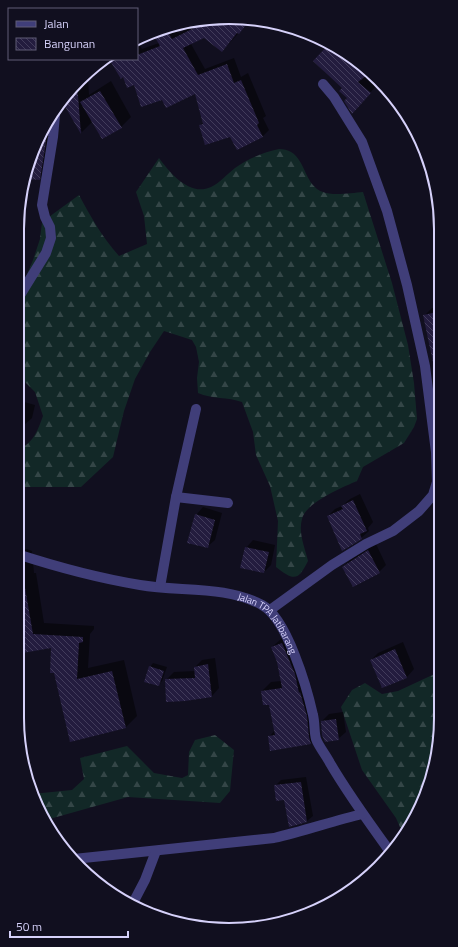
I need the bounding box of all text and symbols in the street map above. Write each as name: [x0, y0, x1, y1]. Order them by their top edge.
legend: [8, 8, 138, 60]
text: Jalan: [44, 14, 69, 33]
text: Bangunan: [44, 34, 95, 53]
street label: Jalan TPA Jatibarang: [236, 588, 301, 656]
scale bar: [10, 913, 128, 939]
text: 50 m: [16, 917, 42, 936]

